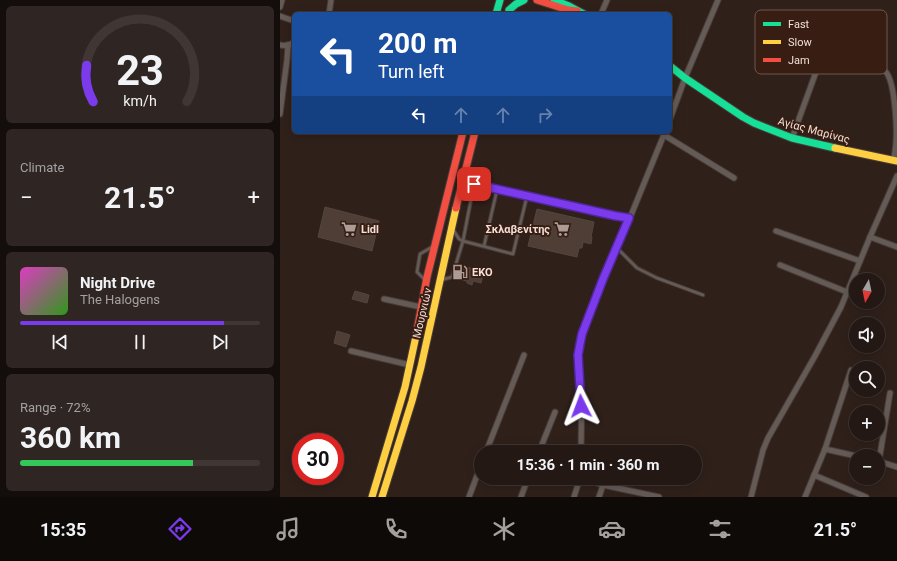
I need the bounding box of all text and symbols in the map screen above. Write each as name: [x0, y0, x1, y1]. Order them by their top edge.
legend: [755, 10, 887, 74]
text: Fast: [788, 18, 810, 31]
text: 200 m: [378, 27, 457, 60]
icon: left: [312, 28, 364, 80]
text: Slow: [788, 36, 812, 49]
text: 23: [116, 46, 164, 95]
text: Jam: [788, 54, 810, 67]
text: Turn left: [378, 61, 444, 82]
text: km/h: [123, 93, 157, 109]
icon: left: [408, 104, 430, 126]
icon: ahead: [450, 104, 472, 126]
icon: ahead: [492, 104, 514, 126]
icon: right: [534, 104, 556, 126]
street label: Αγίας Μαρίνας: [777, 115, 851, 146]
text: Climate: [20, 160, 64, 175]
pin: [457, 167, 491, 201]
icon: arrive: [463, 173, 485, 195]
text: 21.5°: [104, 180, 176, 215]
text: −: [20, 185, 33, 210]
text: +: [248, 185, 260, 210]
supermarket icon: Lidl: [340, 220, 358, 238]
supermarket icon: Σκλαβενίτης: [553, 220, 571, 238]
place label: Lidl: [361, 223, 379, 236]
place label: Σκλαβενίτης: [485, 223, 550, 236]
fuel station icon: EKO: [451, 263, 469, 281]
place label: EKO: [472, 266, 493, 279]
north arrow: [849, 273, 885, 309]
map controls: [849, 273, 885, 485]
text: Night Drive: [80, 274, 155, 292]
street label: Μουρνιών: [410, 286, 435, 340]
text: The Halogens: [80, 292, 160, 307]
button: sound: [849, 317, 885, 353]
icon: previous: [49, 331, 71, 353]
icon: pause: [129, 331, 151, 353]
icon: next: [209, 331, 231, 353]
button: search: [849, 361, 885, 397]
position arrow: [560, 385, 602, 427]
text: Range · 72%: [20, 400, 90, 415]
button: +: [849, 405, 885, 441]
text: 360 km: [20, 420, 121, 455]
speed limit sign: 30: [292, 433, 344, 485]
button: −: [849, 449, 885, 485]
text: 15:36 · 1 min · 360 m: [517, 456, 659, 474]
icon: directions: [166, 515, 194, 543]
icon: music: [274, 515, 302, 543]
icon: phone: [382, 515, 410, 543]
icon: climate: [490, 515, 518, 543]
icon: car: [598, 515, 626, 543]
icon: filters: [706, 515, 734, 543]
text: 15:35: [40, 519, 86, 540]
text: 21.5°: [814, 519, 857, 540]

